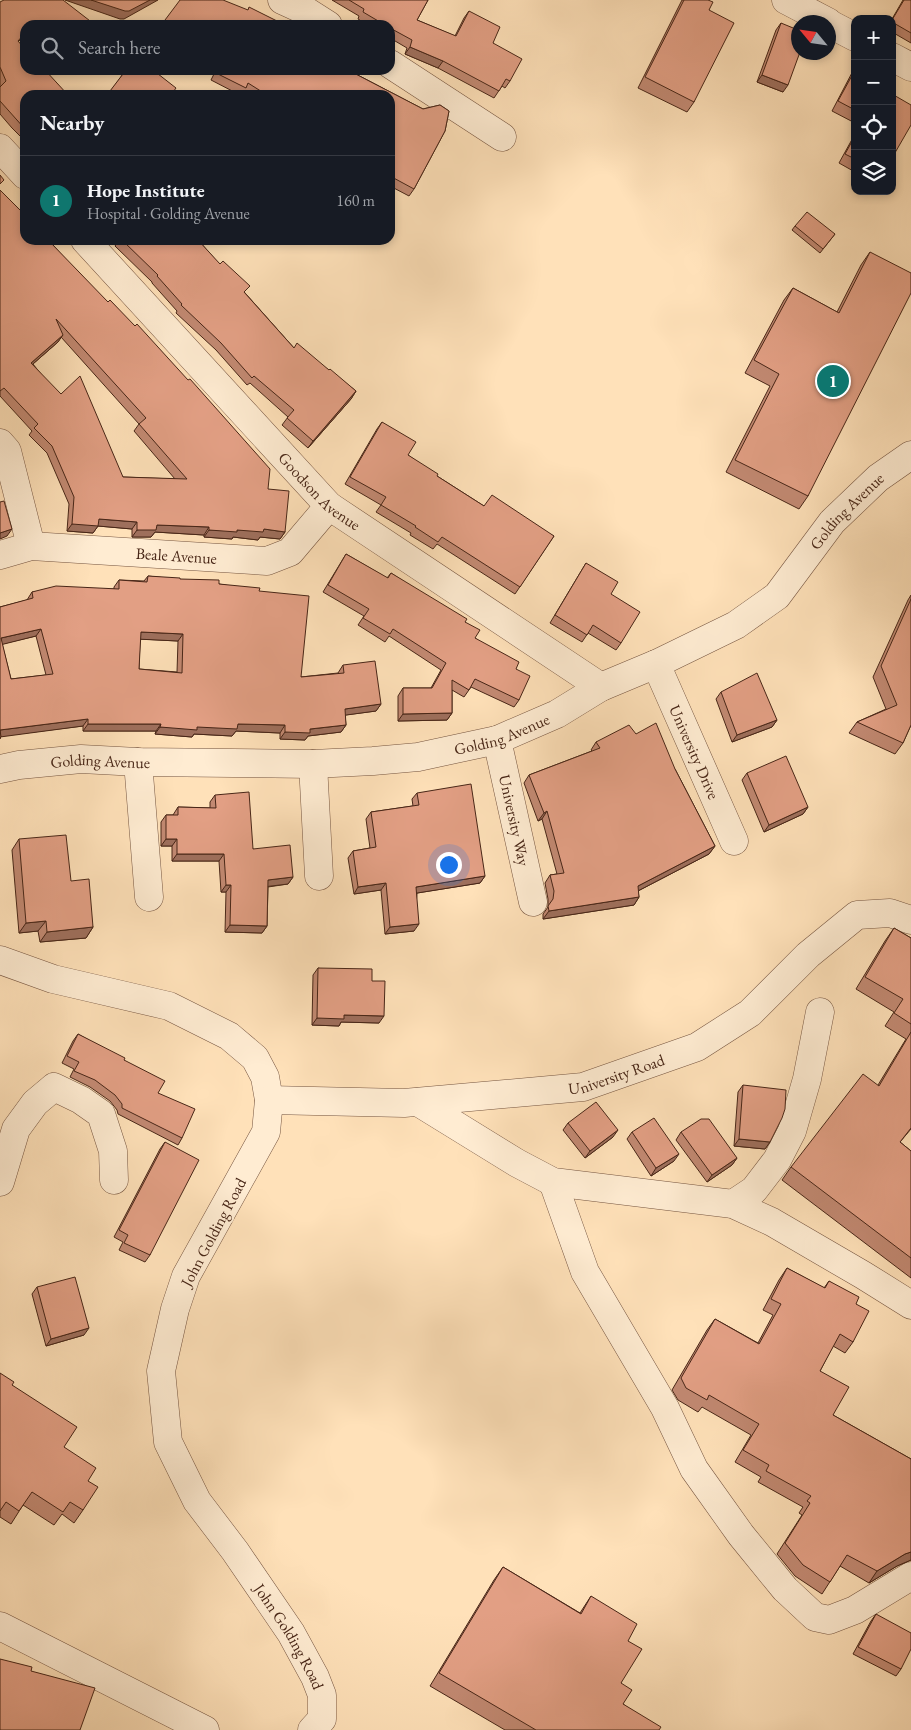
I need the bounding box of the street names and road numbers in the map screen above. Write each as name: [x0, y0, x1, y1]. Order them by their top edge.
street label: Goodson Avenue: [273, 448, 365, 535]
street label: Golding Avenue: [805, 467, 888, 554]
street label: Beale Avenue: [135, 543, 218, 569]
street label: University Drive: [664, 702, 724, 802]
street label: Golding Avenue: [452, 709, 553, 760]
street label: Golding Avenue: [50, 749, 150, 773]
street label: University Way: [494, 772, 535, 869]
street label: University Road: [567, 1049, 668, 1099]
street label: John Golding Road: [175, 1173, 251, 1292]
street label: John Golding Road: [248, 1578, 329, 1693]

